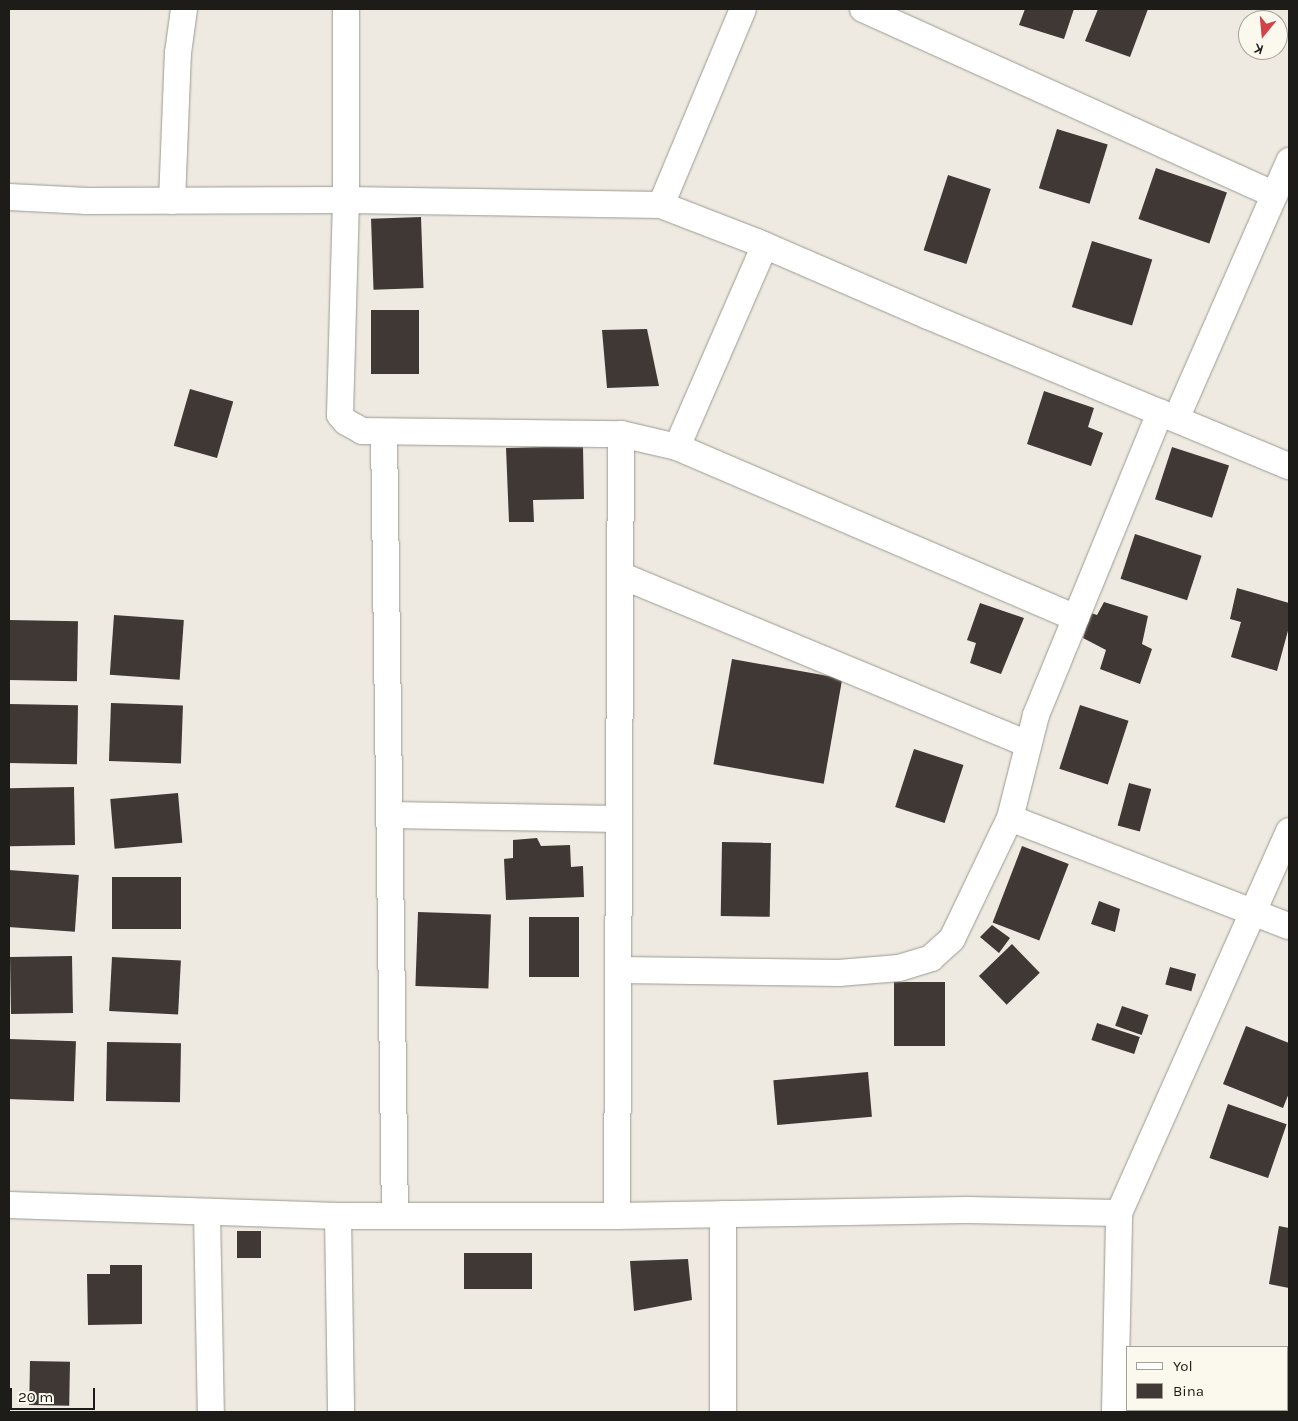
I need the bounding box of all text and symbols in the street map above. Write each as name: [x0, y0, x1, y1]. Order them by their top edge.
north arrow: [1238, 10, 1288, 60]
text: K: [1252, 39, 1266, 58]
legend: [1126, 1346, 1288, 1411]
text: Yol: [1173, 1357, 1193, 1375]
scale bar: [12, 1378, 98, 1410]
text: Bina: [1173, 1382, 1204, 1400]
text: 20 m: [18, 1388, 53, 1406]

